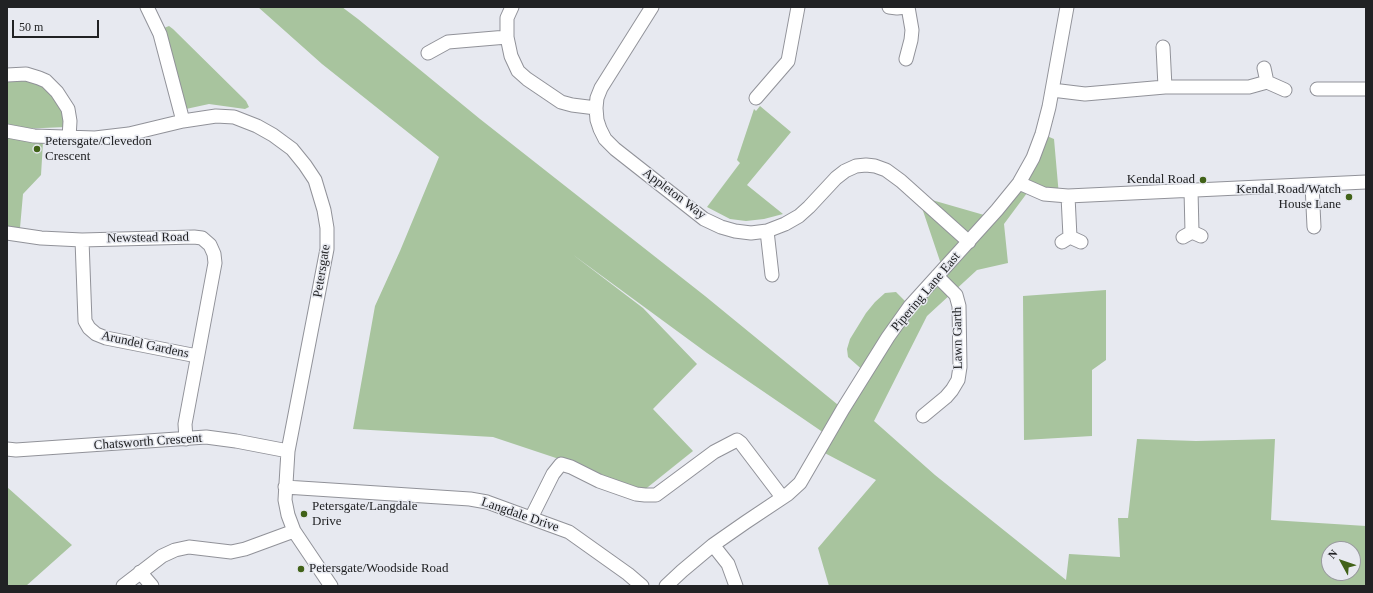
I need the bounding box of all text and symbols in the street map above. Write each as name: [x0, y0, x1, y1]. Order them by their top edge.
scale bar: [14, 12, 101, 38]
text: 50 m: [19, 20, 43, 34]
place label: Petersgate/Clevedon Crescent: [45, 134, 152, 165]
marker: Petersgate/Clevedon Crescent: [32, 144, 42, 154]
street label: Appleton Way: [639, 165, 709, 223]
place label: Kendal Road: [1127, 172, 1195, 188]
marker: Kendal Road: [1198, 175, 1208, 185]
place label: Kendal Road/Watch House Lane: [1236, 182, 1341, 213]
marker: Kendal Road/Watch House Lane: [1344, 192, 1354, 202]
street label: Newstead Road: [107, 229, 189, 247]
street label: Petersgate: [310, 243, 334, 299]
street label: Pipering Lane East: [888, 249, 964, 335]
street label: Lawn Garth: [950, 307, 966, 369]
street label: Arundel Gardens: [100, 328, 190, 362]
street label: Chatsworth Crescent: [93, 430, 203, 454]
street label: Langdale Drive: [479, 494, 561, 536]
place label: Petersgate/Langdale Drive: [312, 499, 417, 530]
marker: Petersgate/Langdale Drive: [299, 509, 309, 519]
north arrow: [1321, 541, 1361, 581]
text: N: [1325, 547, 1340, 561]
place label: Petersgate/Woodside Road: [309, 561, 448, 577]
marker: Petersgate/Woodside Road: [296, 564, 306, 574]

